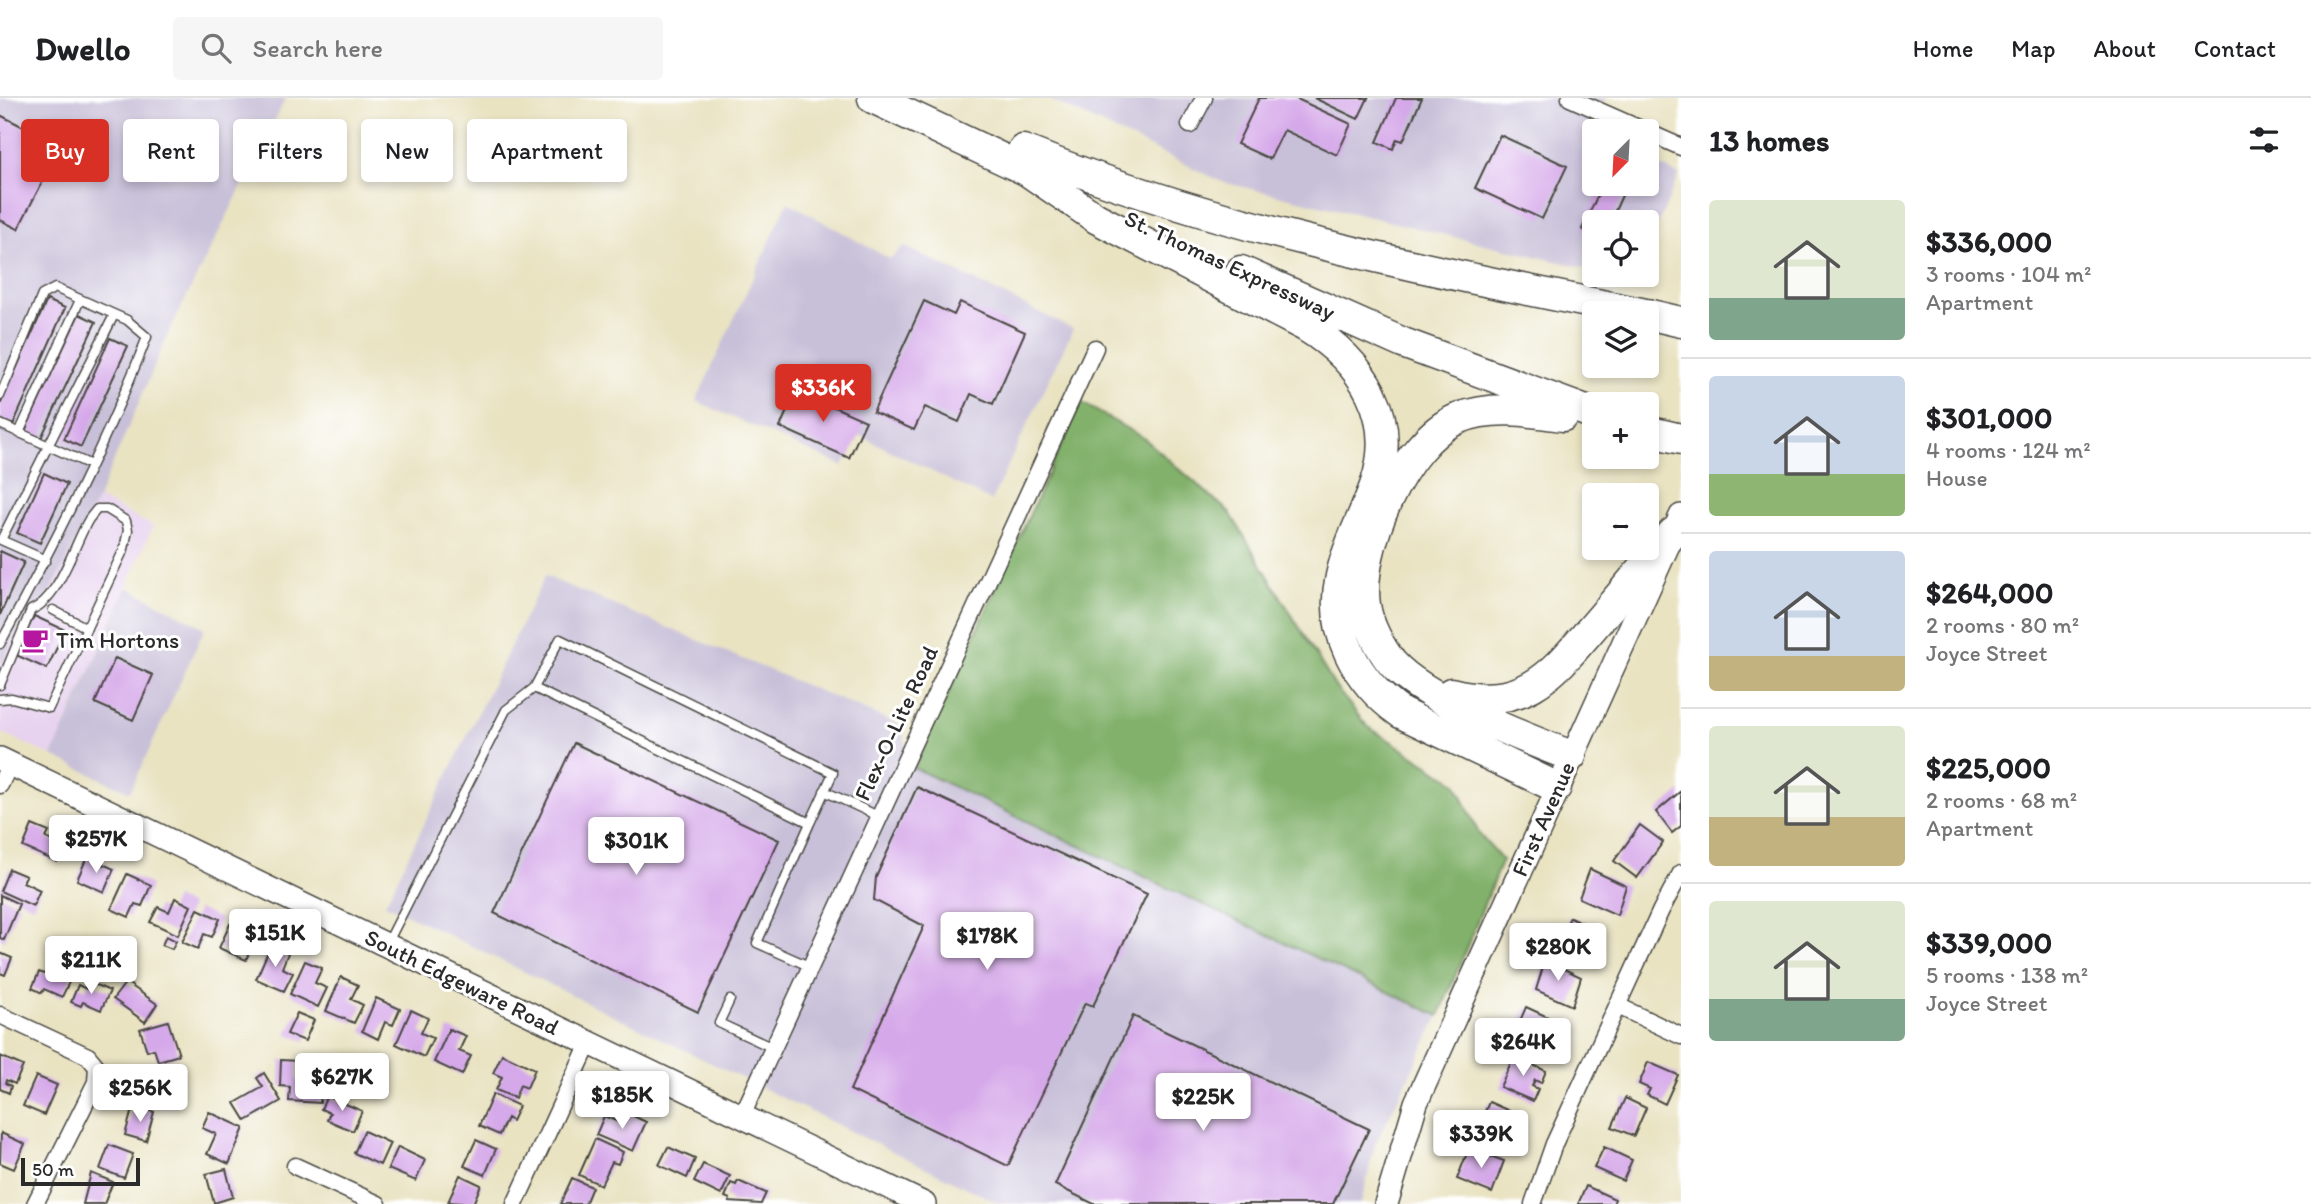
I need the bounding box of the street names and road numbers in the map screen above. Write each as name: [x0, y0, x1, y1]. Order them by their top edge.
street label: St. Thomas Expressway: [1120, 204, 1340, 326]
street label: Flex-O-Lite Road: [848, 641, 944, 805]
street label: First Avenue: [1505, 757, 1581, 881]
street label: South Edgeware Road: [360, 923, 564, 1041]

